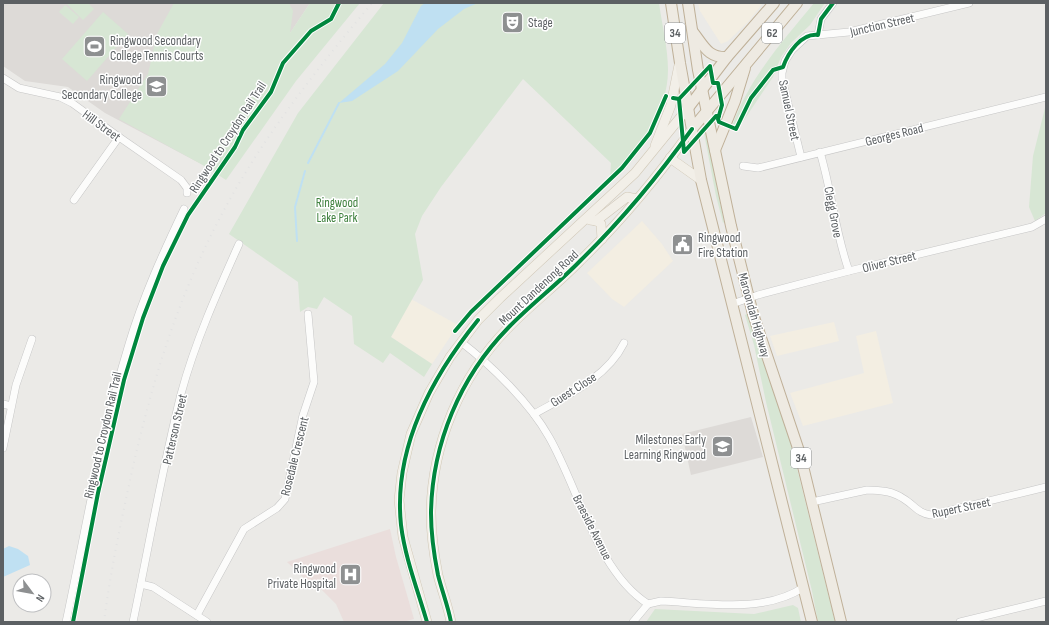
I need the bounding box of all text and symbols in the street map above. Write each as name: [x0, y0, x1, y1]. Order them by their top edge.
theatre icon: Stage: [500, 9, 526, 35]
street label: Junction Street: [847, 10, 916, 40]
place label: Stage: [528, 15, 553, 31]
road number: 34: [665, 23, 685, 43]
road number: 62: [762, 23, 782, 43]
place label: Ringwood Secondary College Tennis Courts: [110, 33, 204, 64]
sports icon: Ringwood Secondary College Tennis Courts: [82, 34, 108, 60]
place label: Ringwood Secondary College: [62, 72, 142, 103]
school or university icon: Ringwood Secondary College: [144, 73, 170, 99]
street label: Samuel Street: [775, 78, 803, 142]
street label: Ringwood to Croydon Rail Trail: [186, 79, 270, 196]
street label: Hill Street: [79, 107, 124, 145]
street label: Georges Road: [864, 120, 925, 150]
street label: Clegg Grove: [820, 185, 846, 239]
park label: Ringwood Lake Park: [316, 195, 358, 226]
place label: Ringwood Fire Station: [698, 230, 748, 261]
public building icon: Ringwood Fire Station: [670, 231, 696, 257]
street label: Mount Dandenong Road: [495, 247, 582, 329]
street label: Oliver Street: [861, 248, 918, 276]
street label: Maroondah Highway: [734, 271, 774, 360]
street label: Guest Close: [547, 369, 600, 411]
street label: Ringwood to Croydon Rail Trail: [81, 370, 125, 500]
street label: Patterson Street: [159, 392, 191, 466]
street label: Rosedale Crescent: [277, 415, 313, 497]
place label: Milestones Early Learning Ringwood: [624, 432, 706, 463]
school or university icon: Milestones Early Learning Ringwood: [709, 433, 735, 459]
road number: 34: [791, 448, 811, 468]
street label: Braeside Avenue: [569, 492, 615, 563]
street label: Rupert Street: [930, 494, 992, 522]
place label: Ringwood Private Hospital: [268, 561, 336, 592]
hospital icon: Ringwood Private Hospital: [338, 562, 364, 588]
north arrow: [12, 573, 52, 613]
text: N: [33, 592, 47, 604]

